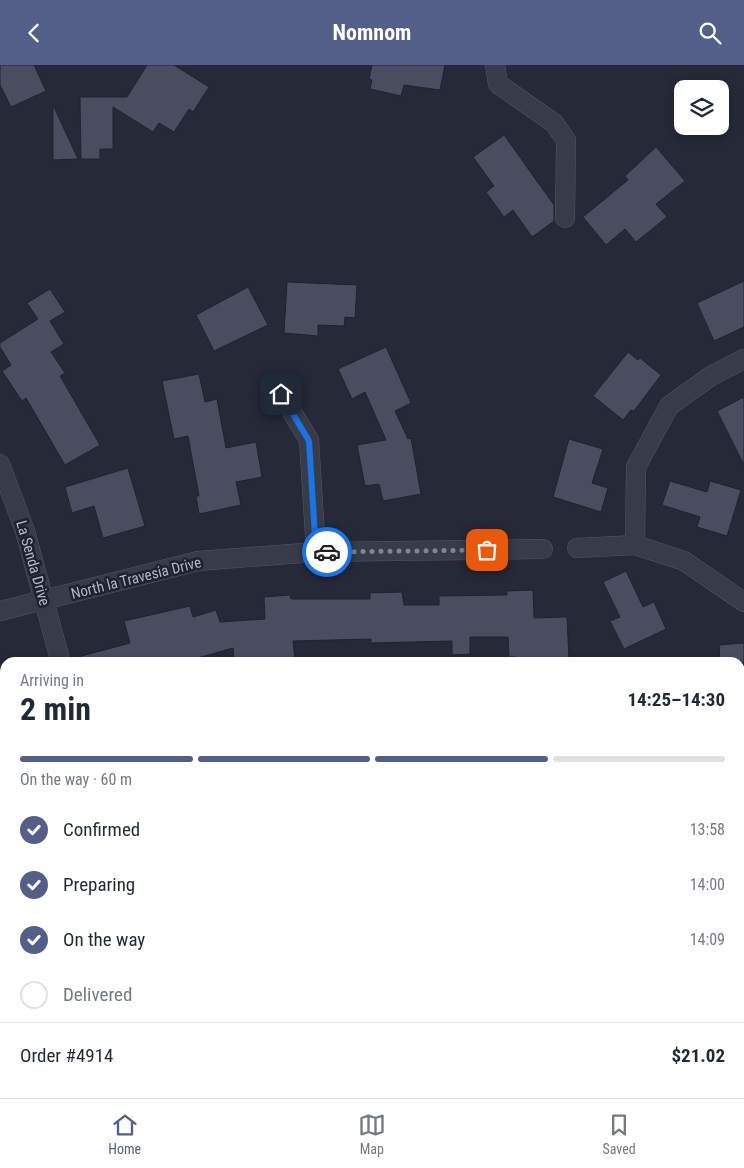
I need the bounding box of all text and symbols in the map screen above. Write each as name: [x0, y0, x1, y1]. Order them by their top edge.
icon: back: [20, 19, 48, 47]
icon: search: [696, 19, 724, 47]
text: Nomnom: [333, 20, 411, 45]
map controls: [674, 80, 729, 135]
button: layers: [674, 80, 729, 135]
pin: [260, 373, 302, 415]
icon: home: [267, 380, 295, 408]
street label: La Senda Drive: [12, 518, 54, 608]
courier: [302, 527, 352, 577]
pin: [466, 529, 508, 571]
icon: bag: [473, 536, 501, 564]
icon: car: [313, 538, 341, 566]
street label: North la Travesia Drive: [69, 553, 203, 603]
text: Arriving in: [20, 671, 84, 690]
text: 14:25–14:30: [627, 688, 725, 711]
text: 2 min: [20, 690, 91, 728]
text: On the way · 60 m: [20, 770, 132, 789]
icon: check: [20, 816, 48, 844]
text: Confirmed: [63, 818, 140, 841]
text: 13:58: [690, 820, 725, 839]
icon: check: [20, 871, 48, 899]
text: Preparing: [63, 873, 135, 896]
text: 14:00: [690, 875, 725, 894]
icon: check: [20, 926, 48, 954]
text: On the way: [63, 928, 145, 951]
text: 14:09: [690, 930, 725, 949]
text: Delivered: [63, 983, 132, 1006]
text: Order #4914: [20, 1044, 113, 1067]
text: $21.02: [671, 1044, 725, 1067]
tab: Home: [108, 1111, 141, 1157]
tab: Map: [358, 1111, 386, 1157]
tab: Saved: [602, 1111, 636, 1157]

